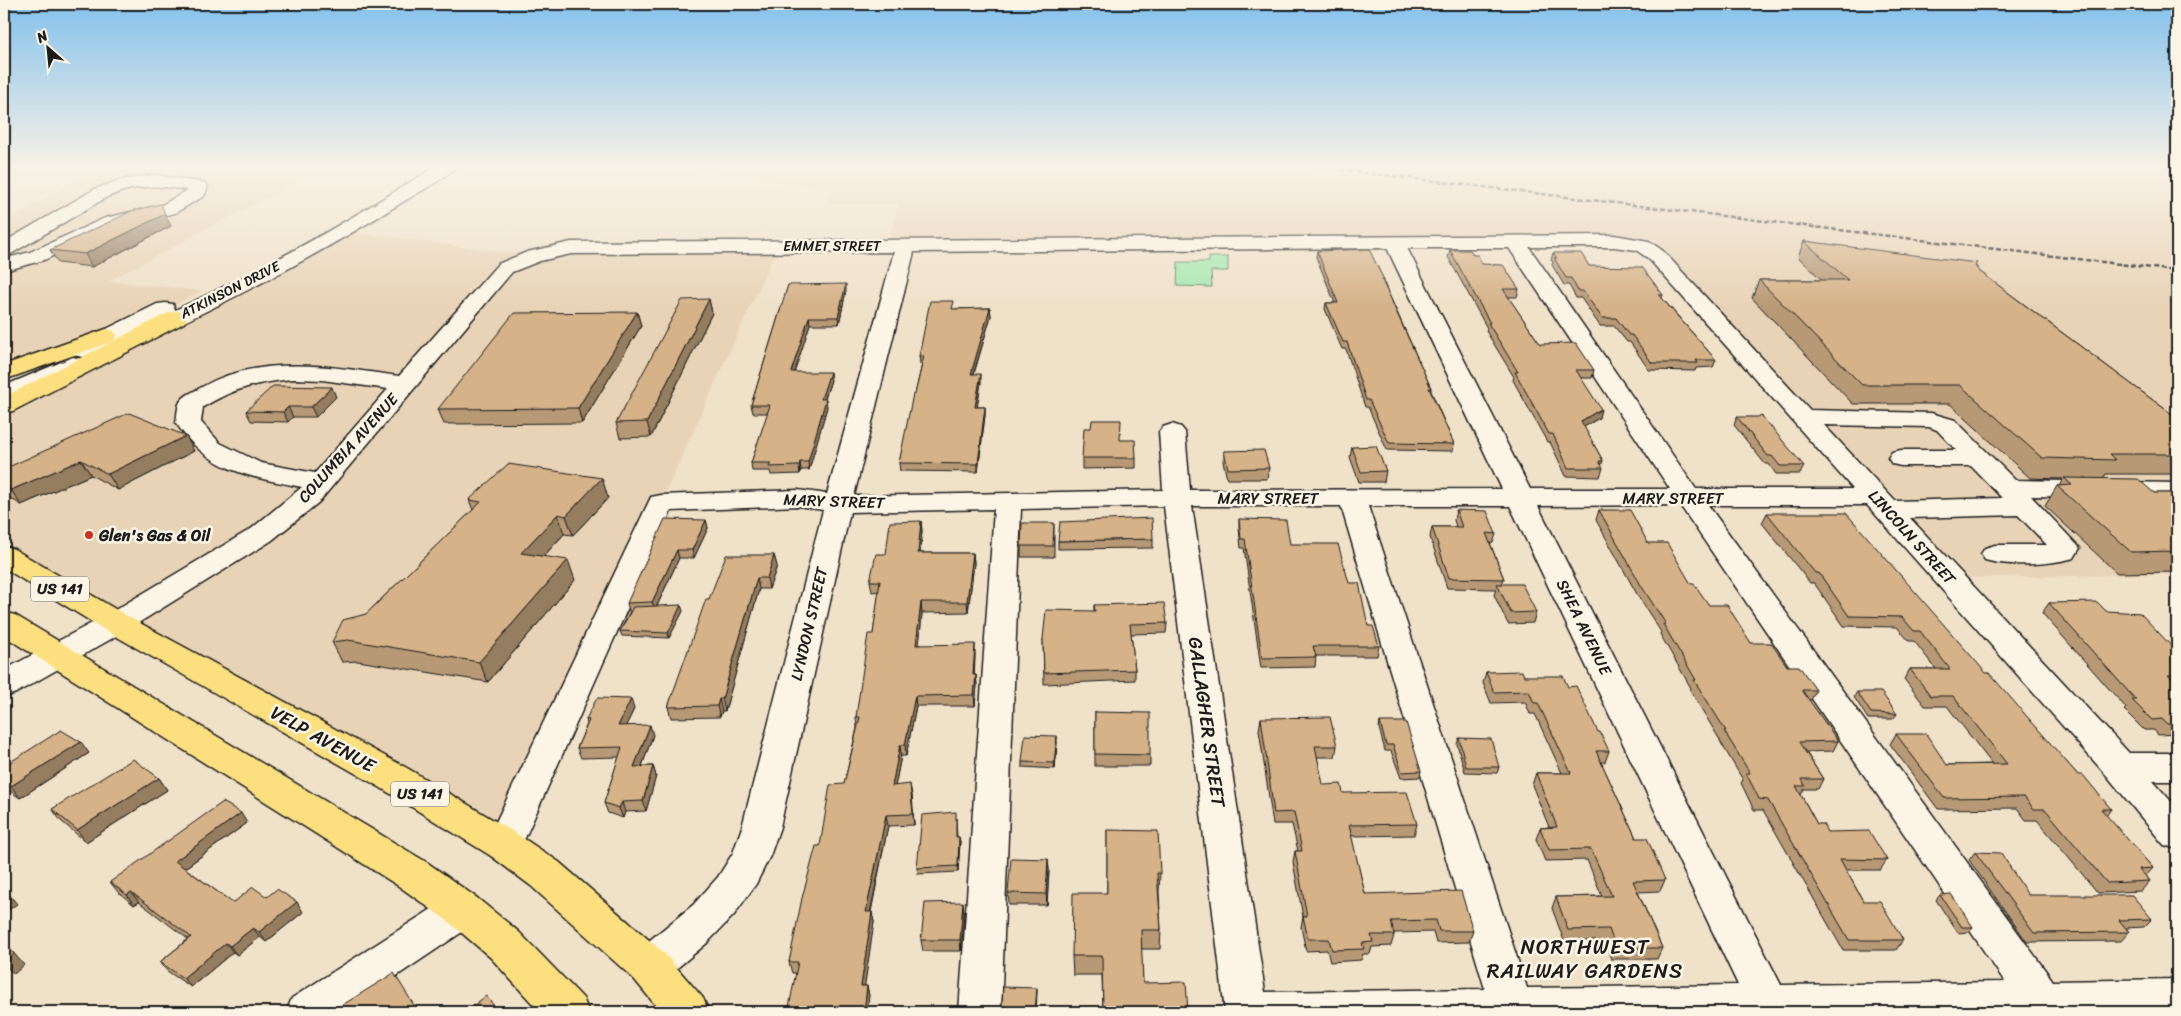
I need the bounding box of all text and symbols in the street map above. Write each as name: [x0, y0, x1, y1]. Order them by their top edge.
north arrow: [22, 22, 72, 72]
text: N: [31, 23, 53, 51]
street label: EMMET STREET: [783, 234, 882, 259]
street label: ATKINSON DRIVE: [175, 253, 286, 326]
street label: COLUMBIA AVENUE: [290, 385, 406, 510]
street label: LINCOLN STREET: [1861, 482, 1964, 592]
street label: MARY STREET: [1217, 484, 1320, 513]
street label: MARY STREET: [1622, 484, 1725, 513]
street label: MARY STREET: [783, 485, 886, 517]
place label: Glen's Gas & Oil: [98, 521, 212, 550]
marker: Glen's Gas & Oil: [83, 529, 95, 541]
street label: LYNDON STREET: [782, 563, 836, 684]
street label: SHEA AVENUE: [1548, 574, 1620, 681]
road number: US 141: [31, 576, 89, 602]
street label: GALLAGHER STREET: [1179, 635, 1235, 811]
street label: VELP AVENUE: [264, 697, 383, 782]
road number: US 141: [391, 782, 449, 806]
district label: NORTHWEST RAILWAY GARDENS: [1487, 928, 1683, 990]

